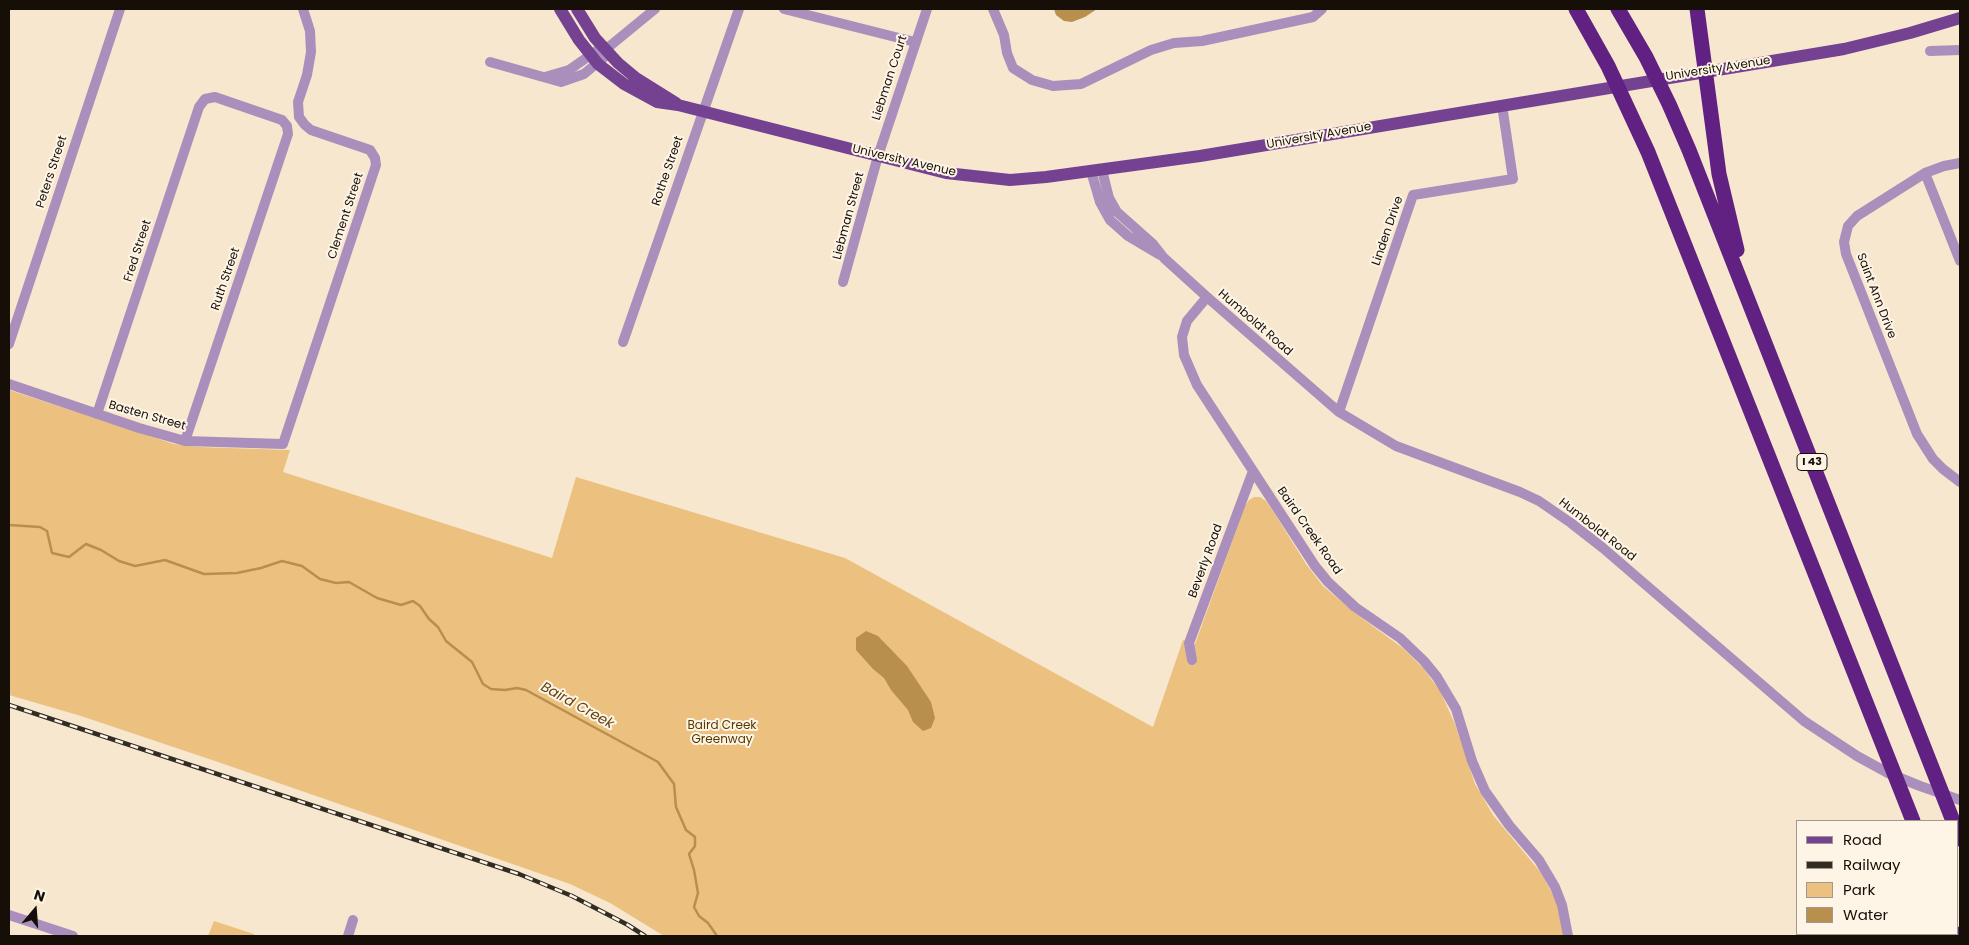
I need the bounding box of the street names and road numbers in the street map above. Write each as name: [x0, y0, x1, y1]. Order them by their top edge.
street label: Liebman Court: [869, 34, 911, 122]
street label: University Avenue: [1665, 54, 1771, 84]
street label: University Avenue: [1266, 120, 1372, 152]
street label: Peters Street: [34, 134, 70, 210]
street label: Rothe Street: [649, 134, 687, 208]
street label: University Avenue: [851, 142, 957, 180]
street label: Clement Street: [325, 171, 367, 261]
street label: Liebman Street: [830, 171, 868, 261]
street label: Linden Drive: [1369, 194, 1407, 268]
street label: Fred Street: [121, 218, 155, 284]
street label: Ruth Street: [209, 246, 243, 312]
street label: Saint Ann Drive: [1853, 251, 1899, 341]
street label: Humboldt Road: [1215, 287, 1295, 359]
street label: Basten Street: [107, 398, 187, 434]
road number: I 43: [1797, 454, 1827, 471]
street label: Baird Creek Road: [1273, 485, 1345, 577]
street label: Humboldt Road: [1556, 495, 1638, 565]
street label: Beverly Road: [1186, 522, 1226, 600]

